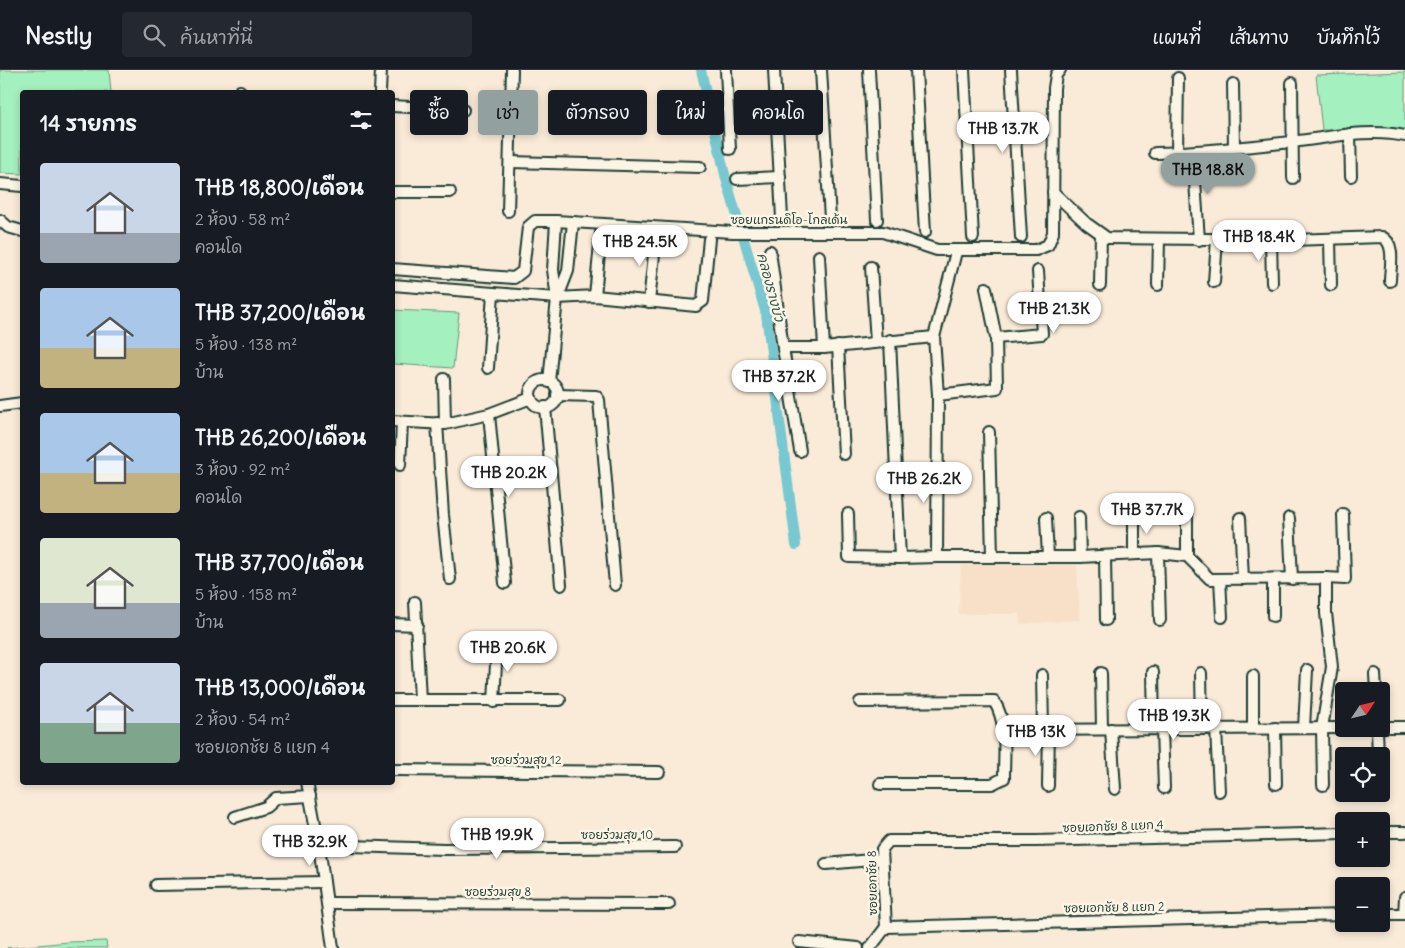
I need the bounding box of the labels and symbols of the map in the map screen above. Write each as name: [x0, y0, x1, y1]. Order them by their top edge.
pin: THB 13.7K: [946, 112, 1060, 154]
pin: THB 18.8K: [1151, 152, 1265, 195]
street label: ซอยแกรนดิโอ-โกลเด้น: [730, 212, 848, 227]
pin: THB 18.4K: [1202, 220, 1316, 262]
pin: THB 24.5K: [583, 224, 697, 267]
water label: คลองรางบัว: [753, 251, 789, 325]
pin: THB 21.3K: [997, 292, 1111, 334]
pin: THB 37.2K: [722, 360, 836, 402]
pin: THB 20.2K: [452, 456, 566, 498]
pin: THB 26.2K: [867, 462, 981, 504]
pin: THB 37.7K: [1090, 492, 1204, 535]
pin: THB 20.6K: [451, 630, 565, 673]
north arrow: [1335, 682, 1390, 738]
pin: THB 19.3K: [1117, 698, 1231, 741]
pin: THB 13K: [990, 714, 1082, 757]
street label: ซอยร่วมสุข 12: [491, 752, 562, 769]
street label: ซอยเอกชัย 8 แยก 4: [1062, 817, 1164, 835]
pin: THB 19.9K: [440, 818, 554, 860]
pin: THB 32.9K: [253, 824, 367, 867]
street label: ซอยร่วมสุข 10: [581, 827, 653, 844]
street label: ซอยเอกชัย 8: [864, 850, 880, 916]
street label: ซอยร่วมสุข 8: [465, 884, 531, 901]
street label: ซอยเอกชัย 8 แยก 2: [1063, 899, 1165, 915]

